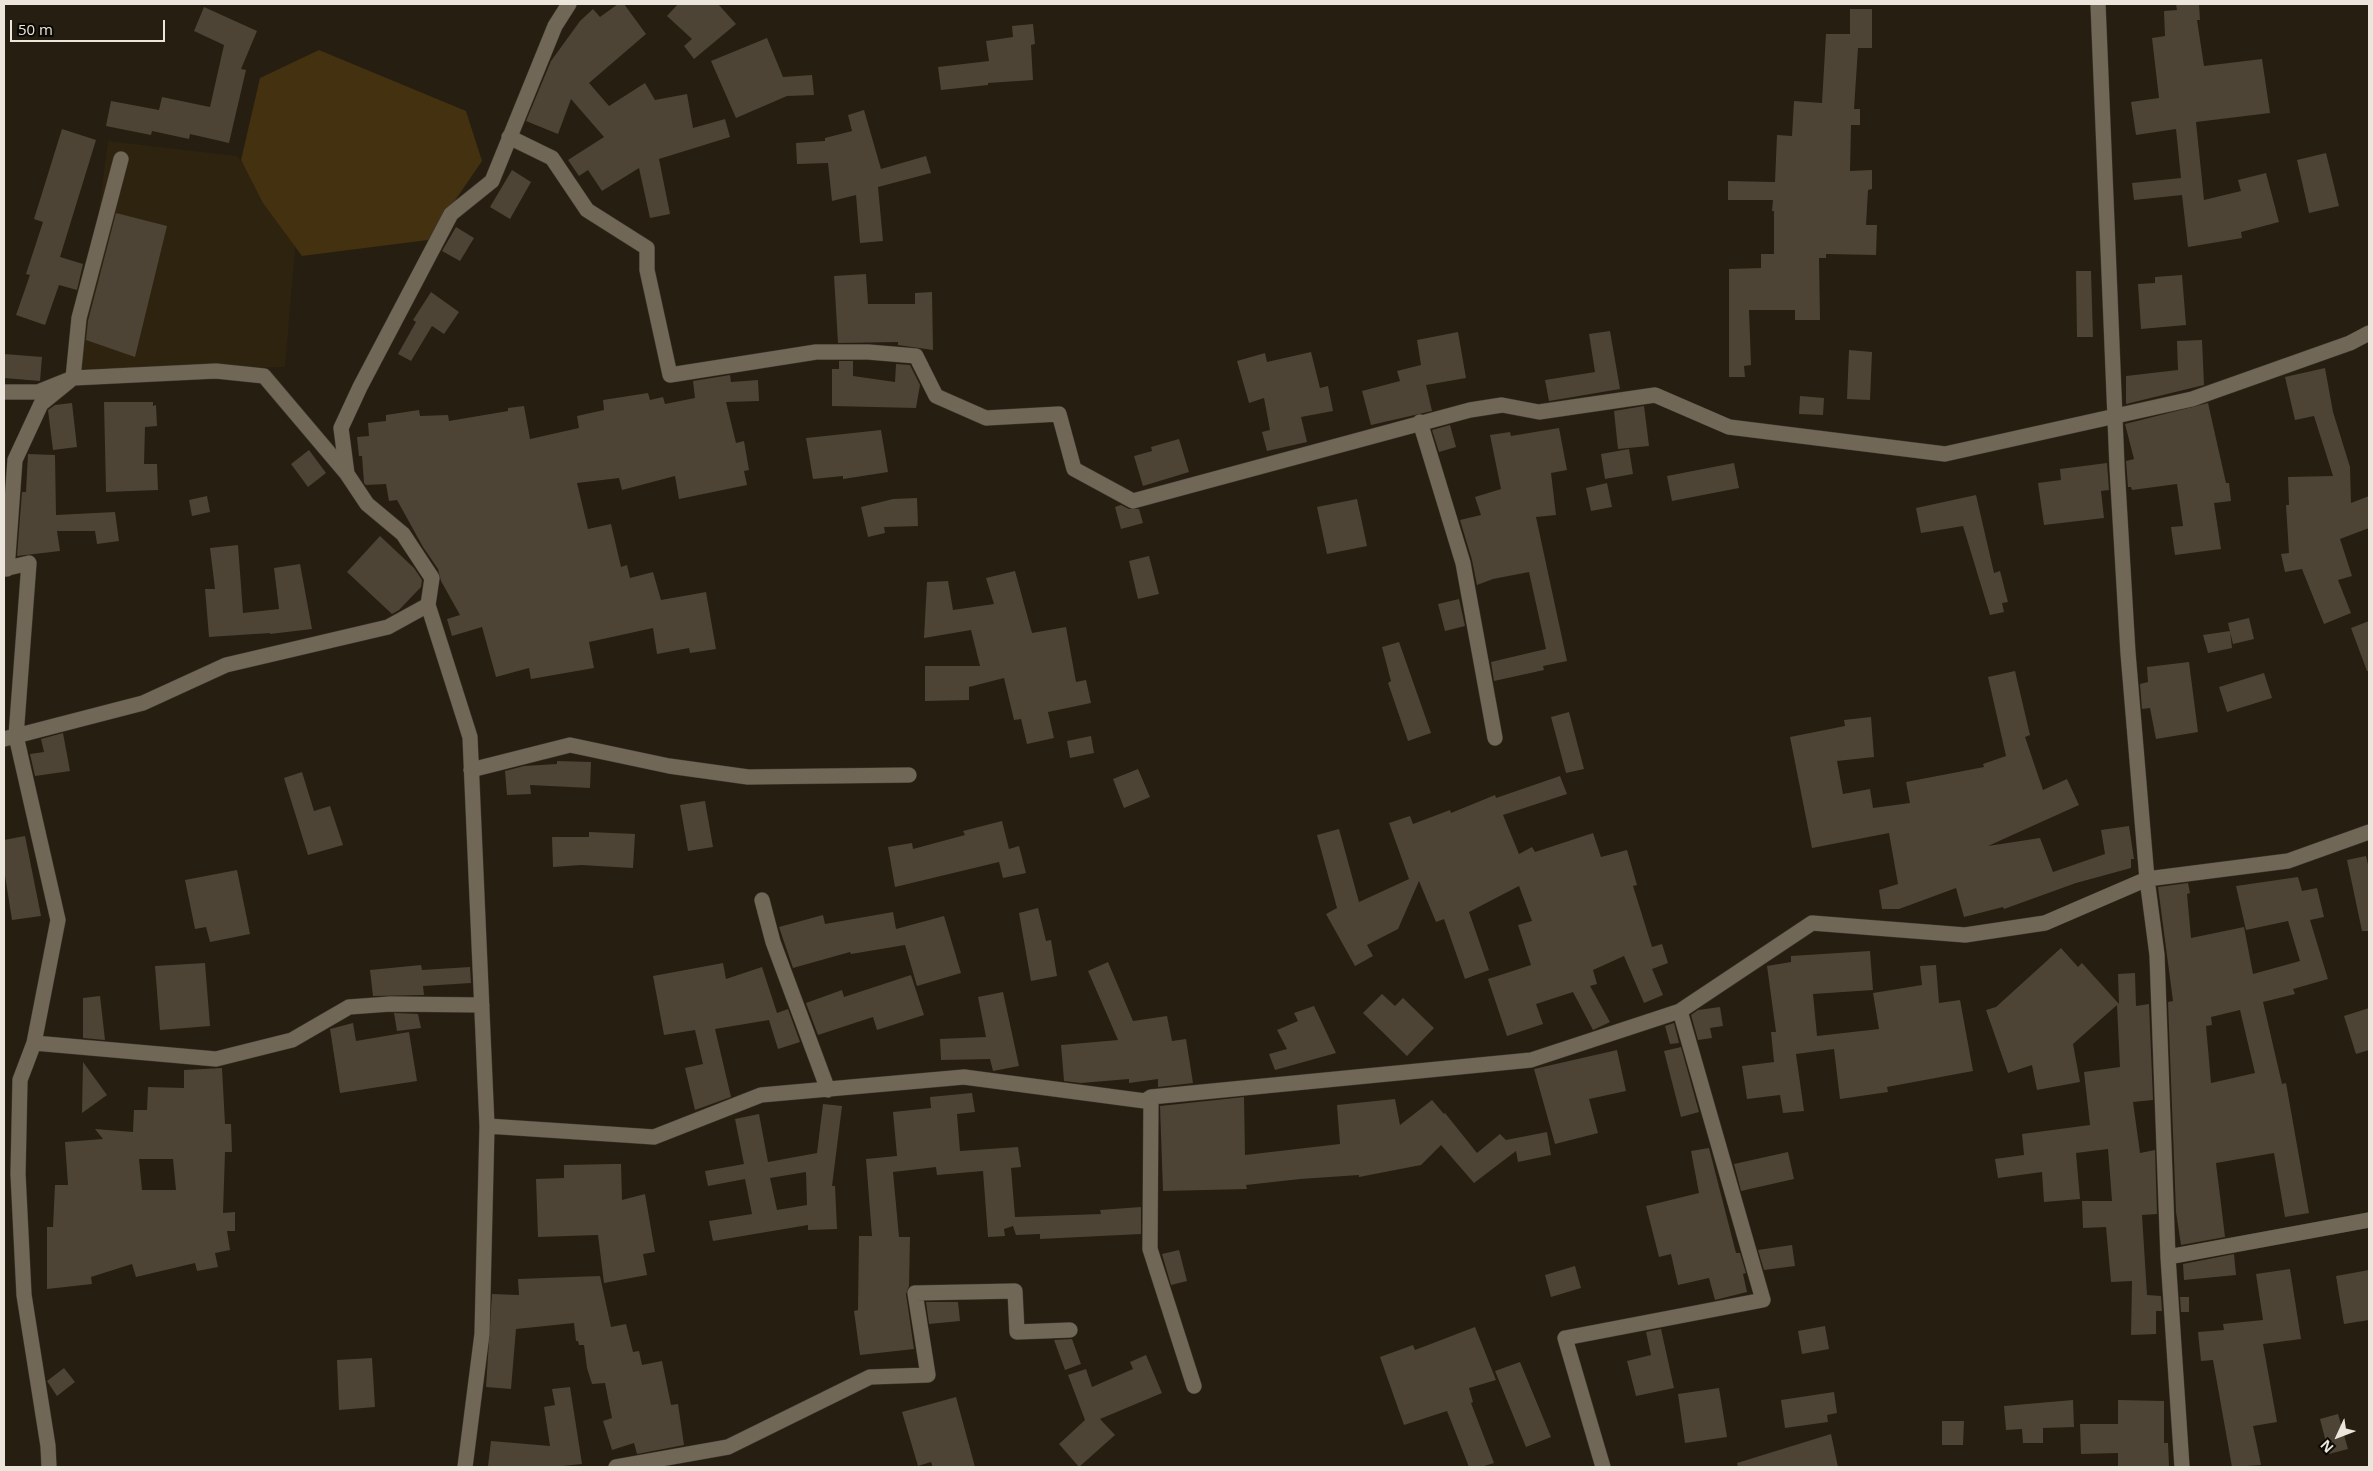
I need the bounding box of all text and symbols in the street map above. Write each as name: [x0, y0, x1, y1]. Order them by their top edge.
scale bar: [12, 10, 168, 42]
text: 50 m: [18, 19, 53, 39]
north arrow: [2313, 1411, 2363, 1461]
text: N: [2316, 1436, 2338, 1457]

